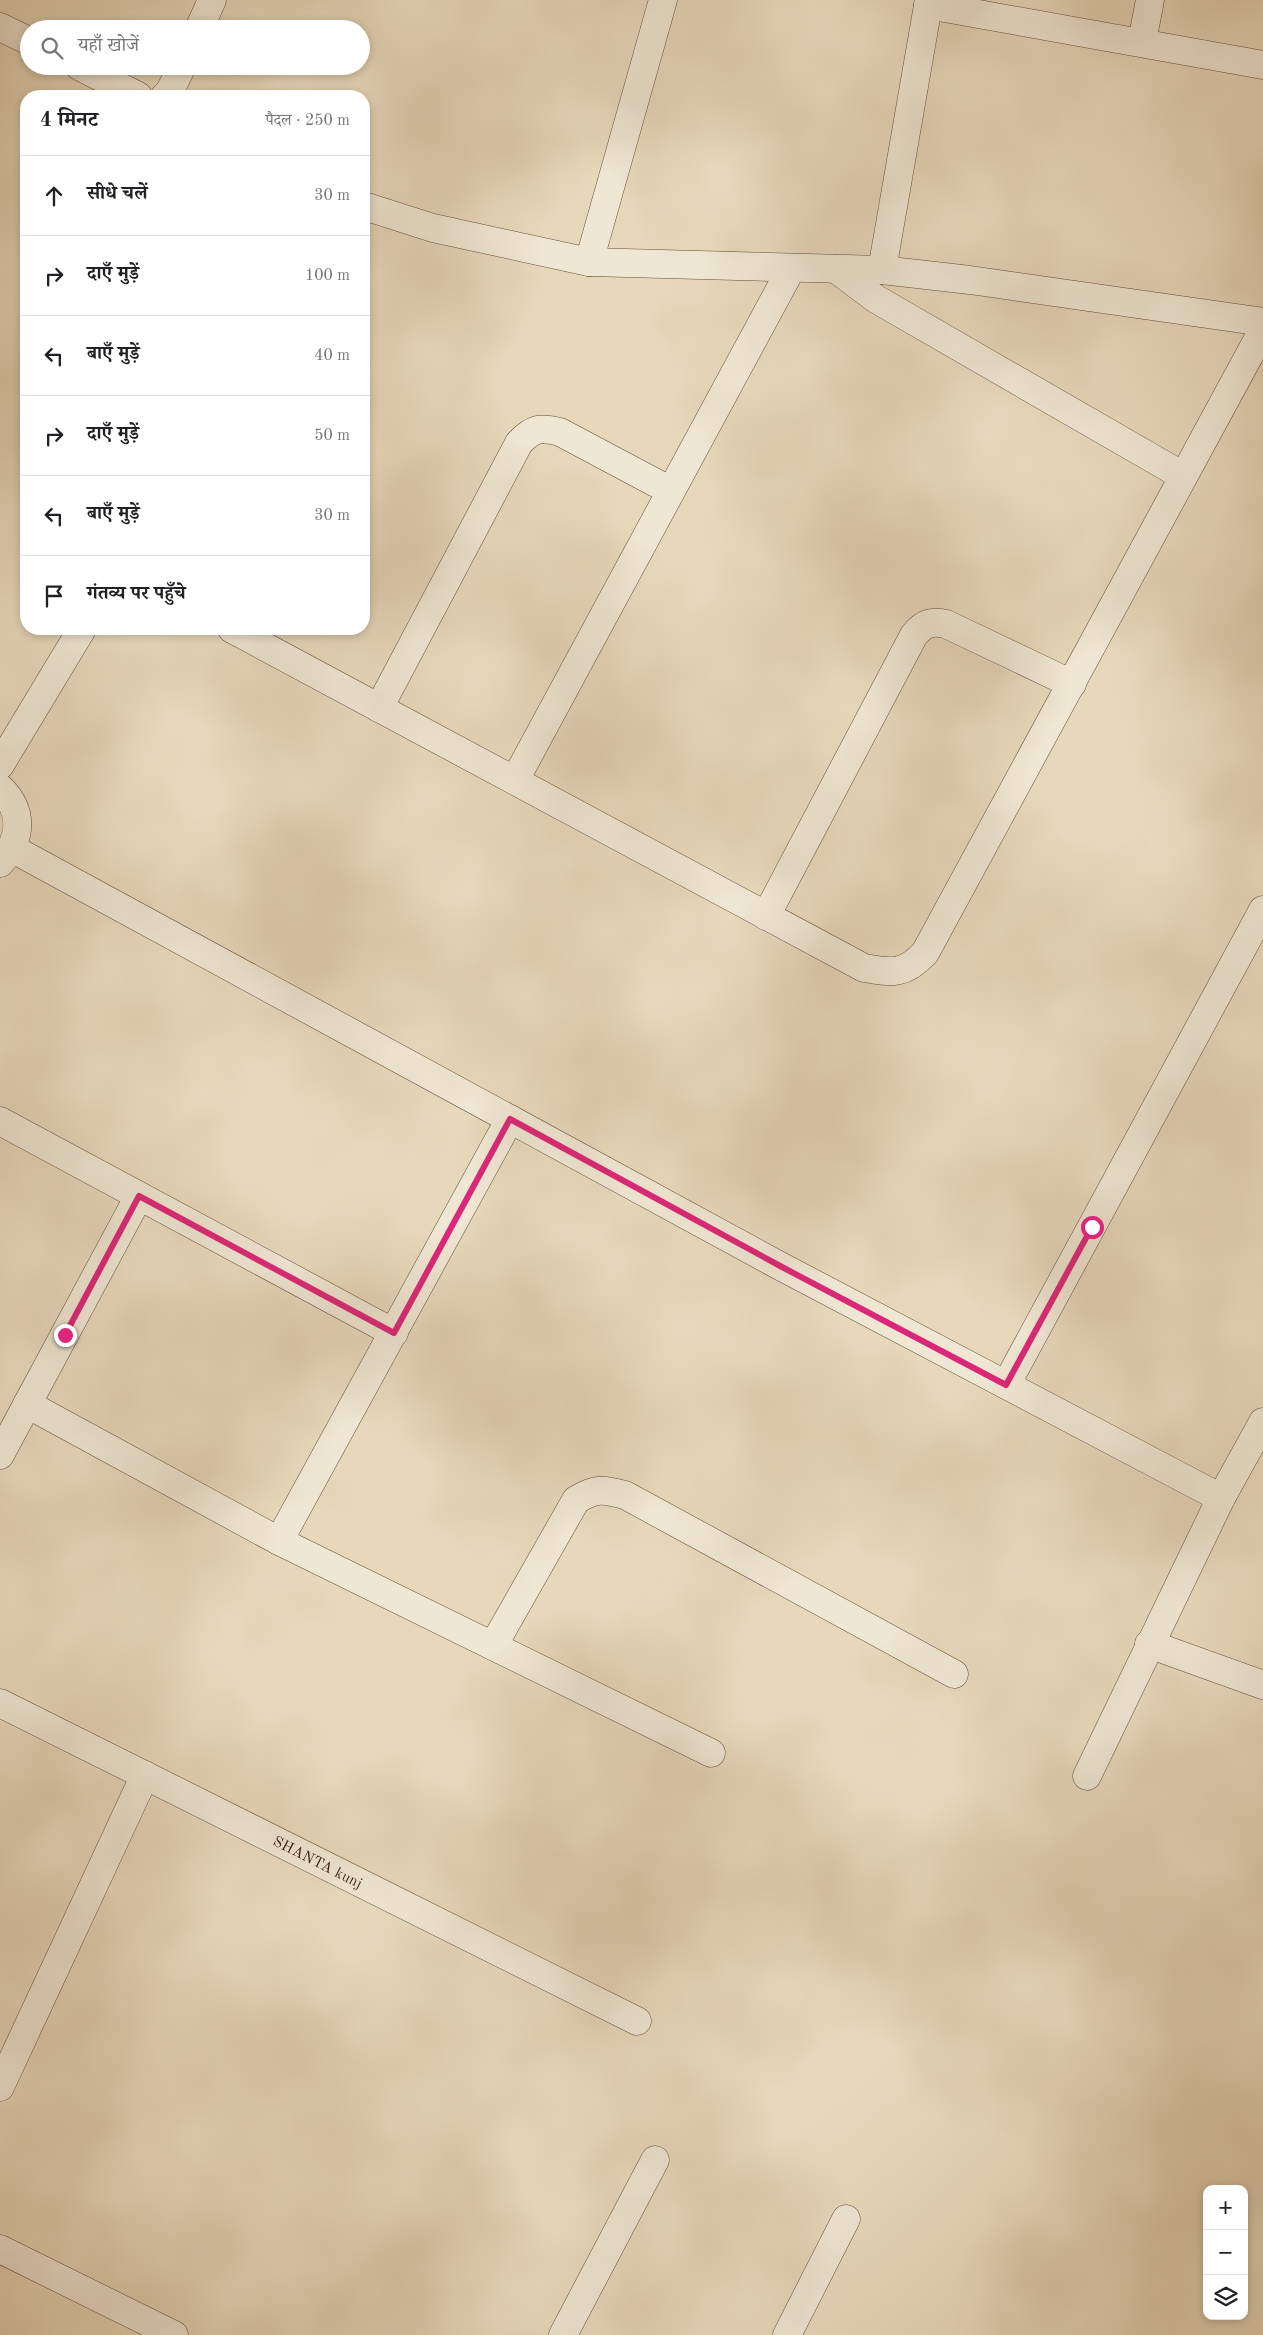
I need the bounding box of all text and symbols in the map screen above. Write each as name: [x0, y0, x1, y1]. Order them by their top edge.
search box: [20, 20, 370, 75]
icon: search: [38, 34, 66, 62]
text: यहाँ खोजें: [78, 37, 139, 56]
text: 4 मिनट: [40, 110, 98, 131]
text: पैदल · 250 m: [265, 113, 350, 129]
icon: ahead: [40, 182, 68, 210]
text: सीधे चलें: [87, 185, 147, 204]
text: 30 m: [314, 188, 350, 204]
icon: right: [40, 262, 68, 290]
text: दाएँ मुड़ें: [87, 265, 139, 284]
text: 100 m: [305, 268, 350, 284]
icon: left: [40, 342, 68, 370]
text: बाएँ मुड़ें: [87, 345, 139, 364]
text: 40 m: [314, 348, 350, 364]
icon: right: [40, 422, 68, 450]
text: दाएँ मुड़ें: [87, 425, 139, 444]
text: 50 m: [314, 428, 350, 444]
icon: left: [40, 502, 68, 530]
text: बाएँ मुड़ें: [87, 505, 139, 524]
text: 30 m: [314, 508, 350, 524]
icon: arrive: [40, 582, 68, 610]
text: गंतव्य पर पहुँचे: [87, 585, 186, 604]
route start: [1081, 1216, 1104, 1239]
route end: [54, 1324, 77, 1347]
street label: SHANTA kunj: [270, 1834, 364, 1892]
map controls: [1203, 2185, 1248, 2320]
button: +: [1203, 2185, 1248, 2230]
button: −: [1203, 2230, 1248, 2275]
button: layers: [1203, 2275, 1248, 2320]

